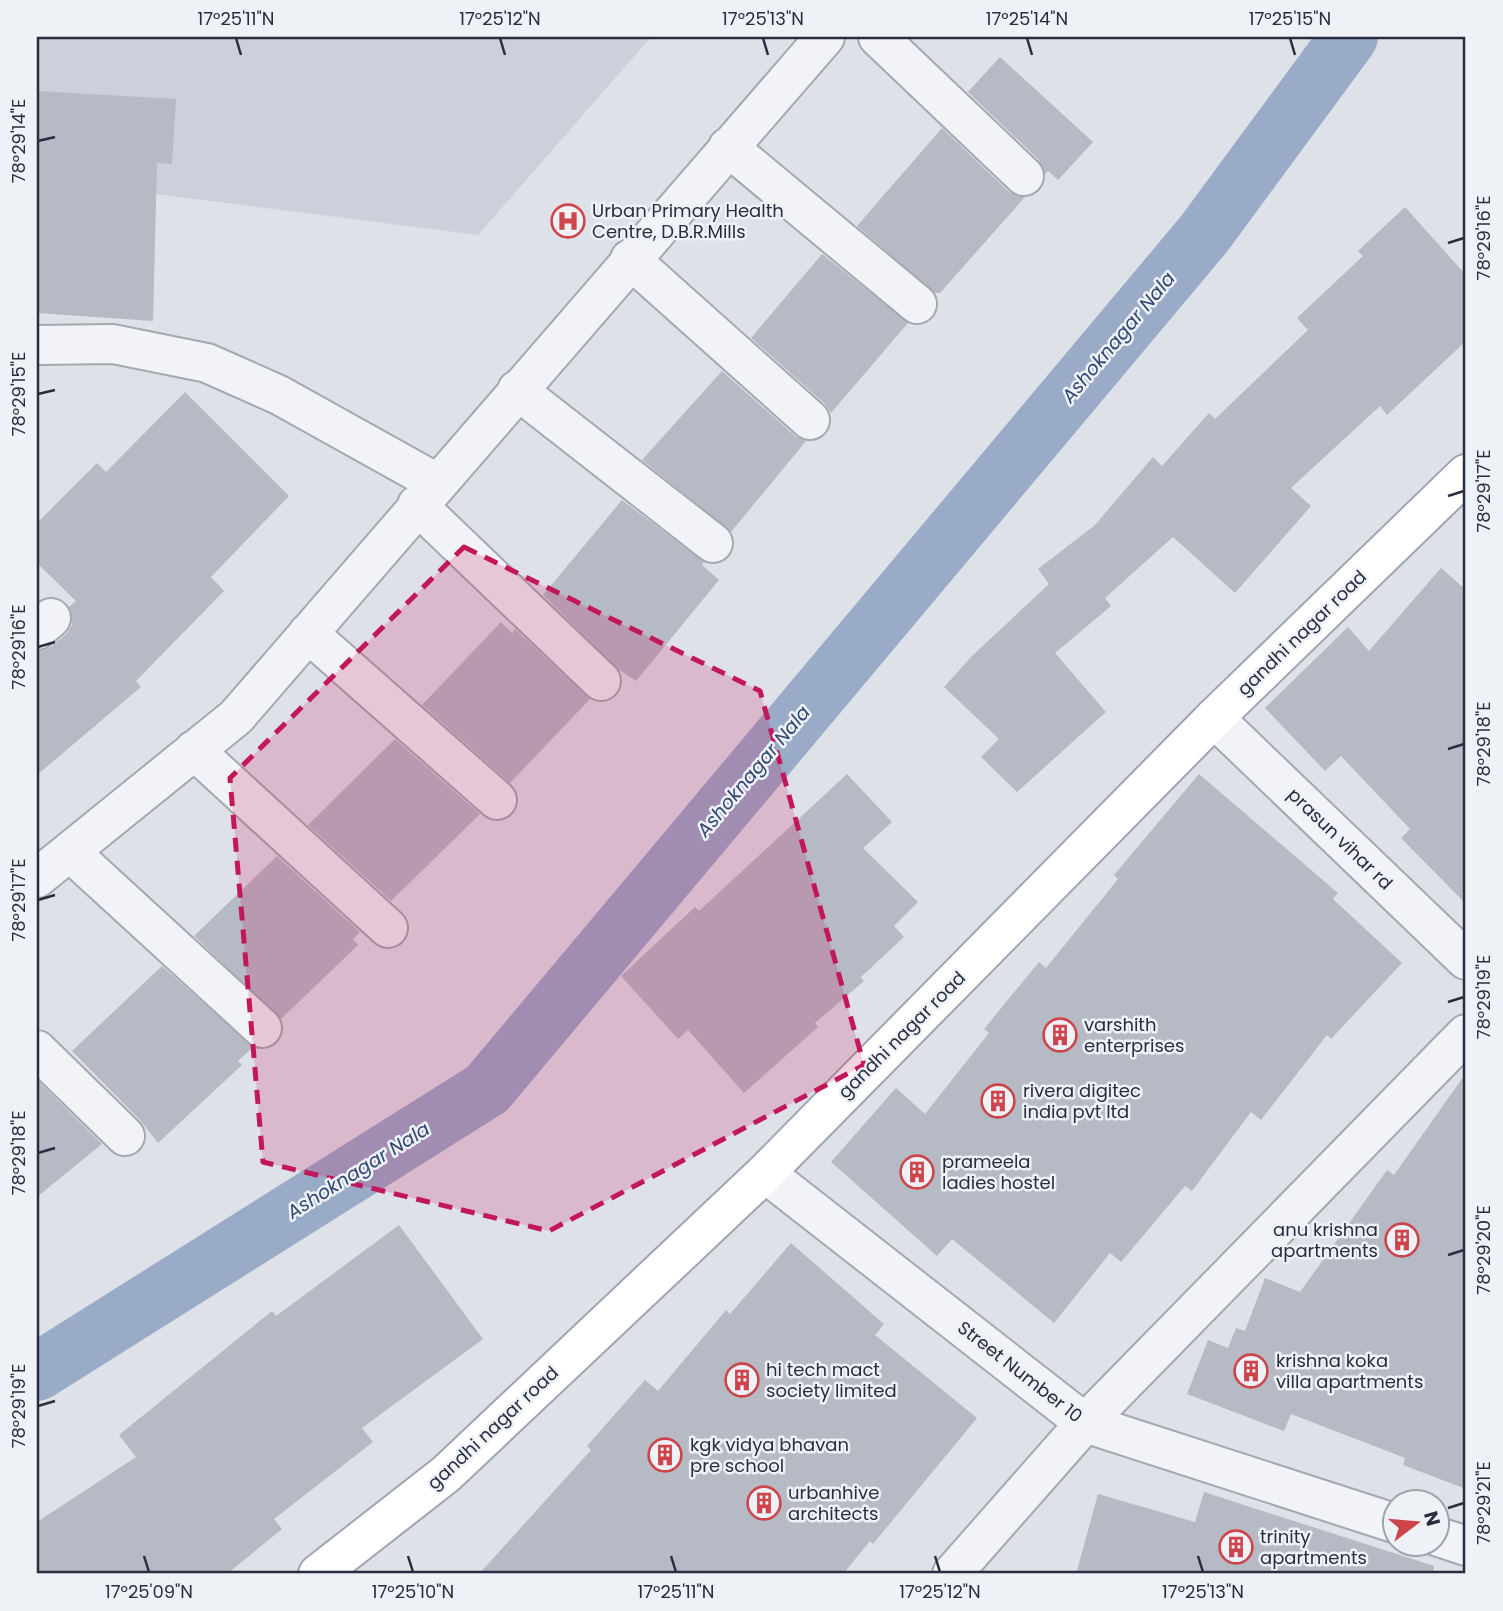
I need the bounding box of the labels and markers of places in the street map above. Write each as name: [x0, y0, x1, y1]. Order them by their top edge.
place label: Urban Primary Health Centre, D.B.R.Mills: [592, 198, 784, 244]
hospital icon: Urban Primary Health Centre, D.B.R.Mills: [549, 202, 587, 240]
place label: varshith enterprises: [1084, 1012, 1184, 1058]
building icon: varshith enterprises: [1041, 1016, 1079, 1054]
place label: rivera digitec india pvt ltd: [1023, 1078, 1141, 1124]
building icon: rivera digitec india pvt ltd: [979, 1082, 1017, 1120]
place label: prameela ladies hostel: [942, 1149, 1055, 1195]
building icon: prameela ladies hostel: [898, 1153, 936, 1191]
place label: anu krishna apartments: [1271, 1217, 1378, 1263]
building icon: anu krishna apartments: [1383, 1221, 1421, 1259]
place label: krishna koka villa apartments: [1276, 1348, 1423, 1394]
building icon: krishna koka villa apartments: [1232, 1352, 1270, 1390]
place label: hi tech mact society limited: [766, 1357, 897, 1403]
building icon: hi tech mact society limited: [723, 1361, 761, 1399]
place label: kgk vidya bhavan pre school: [690, 1432, 849, 1478]
building icon: kgk vidya bhavan pre school: [646, 1436, 684, 1474]
place label: urbanhive architects: [788, 1480, 879, 1526]
building icon: urbanhive architects: [745, 1484, 783, 1522]
place label: trinity apartments: [1260, 1524, 1367, 1570]
building icon: trinity apartments: [1217, 1528, 1255, 1566]

